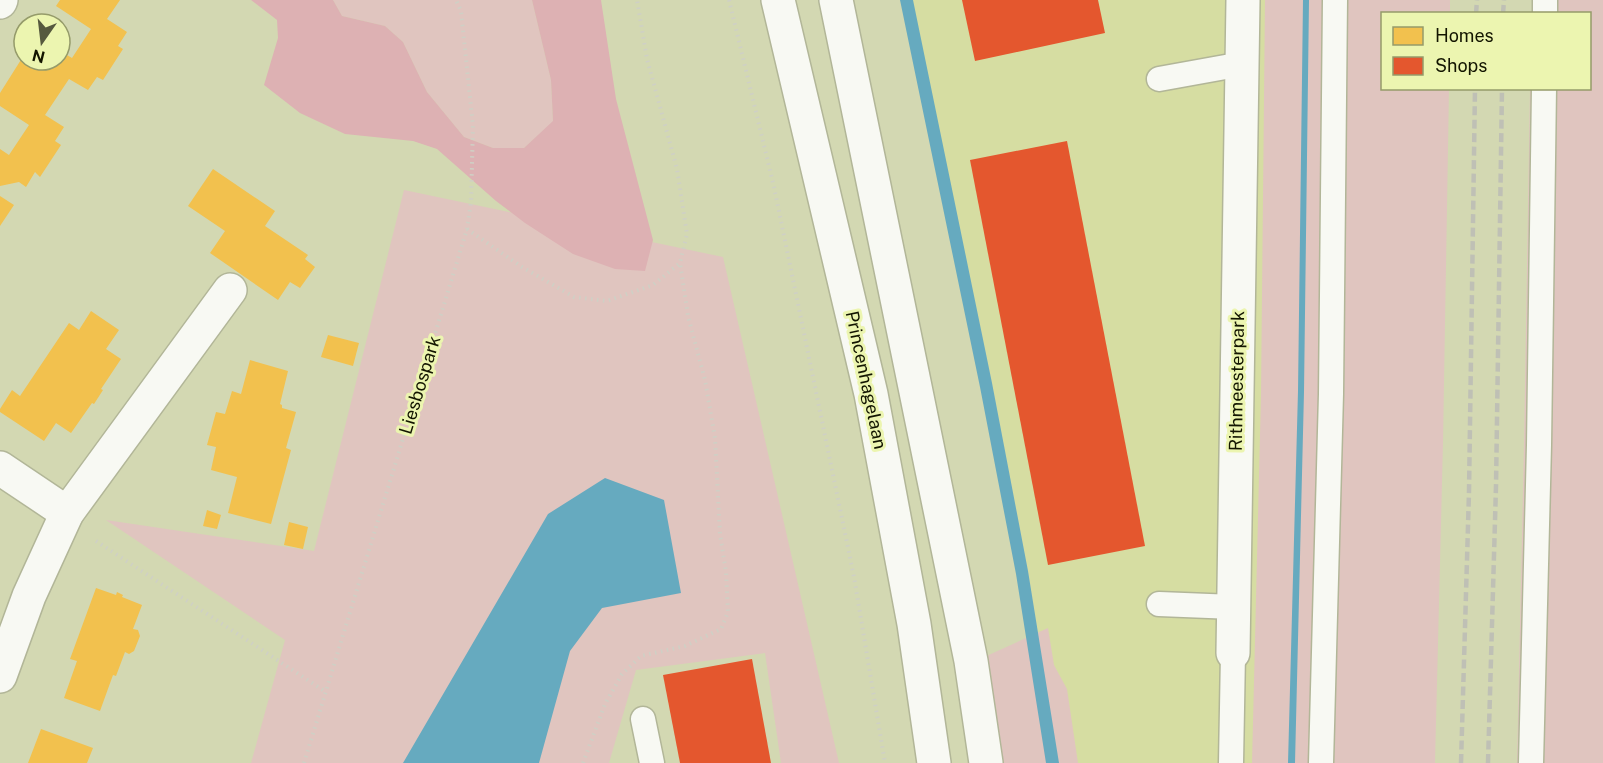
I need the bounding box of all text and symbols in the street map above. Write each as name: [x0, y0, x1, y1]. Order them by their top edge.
north arrow: [12, 12, 72, 72]
legend: [1381, 12, 1591, 90]
text: Homes: [1435, 25, 1494, 46]
text: N: [30, 45, 47, 67]
text: Shops: [1435, 55, 1487, 76]
street label: Princenhagelaan: [842, 309, 891, 451]
street label: Rithmeesterpark: [1225, 311, 1248, 451]
street label: Liesbospark: [395, 333, 444, 437]

